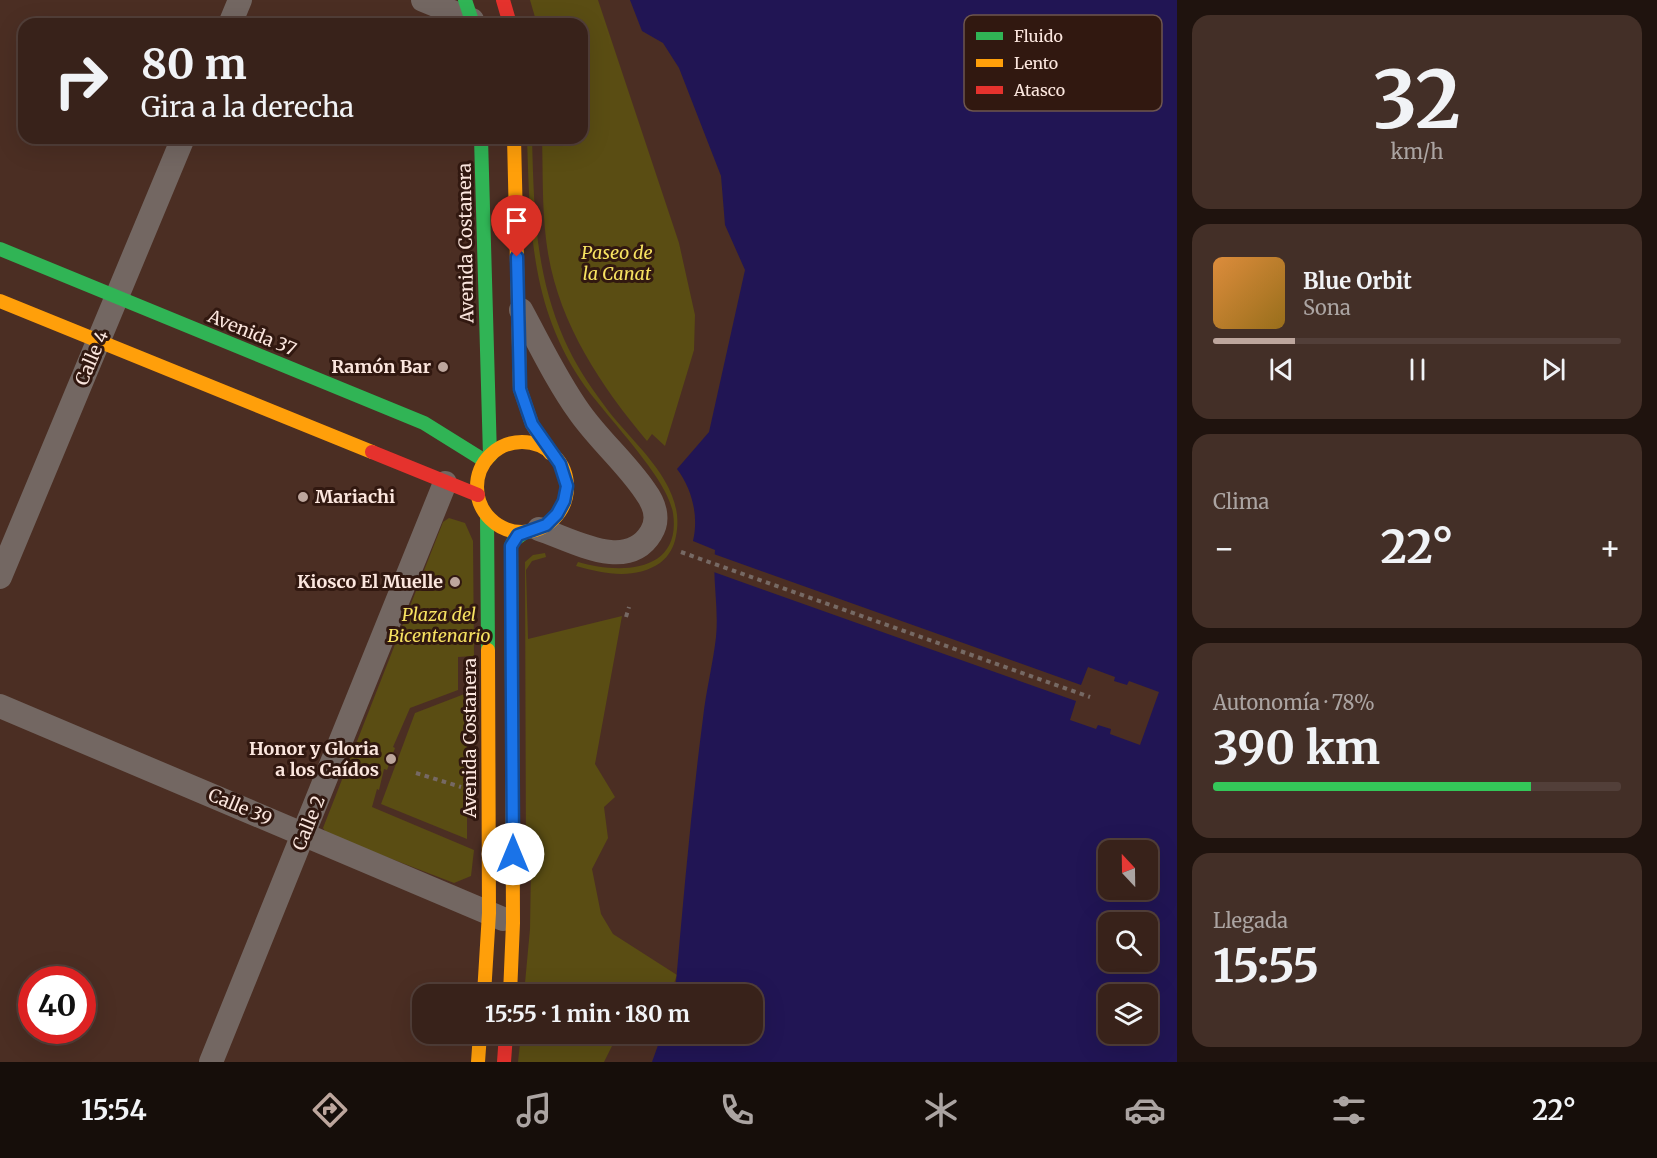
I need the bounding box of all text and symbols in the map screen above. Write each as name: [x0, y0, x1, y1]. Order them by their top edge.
legend: [964, 15, 1162, 111]
text: Fluido: [1014, 26, 1063, 46]
text: 80 m: [141, 38, 247, 90]
icon: right: [42, 42, 120, 120]
text: 32: [1373, 51, 1461, 149]
text: Lento: [1014, 53, 1058, 73]
text: Atasco: [1013, 80, 1065, 100]
text: Gira a la derecha: [141, 90, 354, 124]
text: km/h: [1391, 139, 1443, 164]
street label: Avenida Costanera: [453, 162, 478, 324]
pin: [491, 195, 542, 257]
icon: arrive: [500, 204, 533, 237]
park label: Paseo de la Canat: [581, 241, 653, 285]
text: Blue Orbit: [1303, 267, 1412, 295]
text: Sona: [1303, 295, 1351, 320]
street label: Avenida 37: [204, 304, 300, 361]
street label: Calle 4: [70, 327, 113, 389]
icon: previous: [1265, 353, 1298, 386]
icon: pause: [1401, 353, 1434, 386]
icon: next: [1537, 353, 1570, 386]
place label: Ramón Bar: [331, 355, 431, 378]
marker: Ramón Bar: [436, 360, 450, 374]
place label: Mariachi: [315, 485, 395, 508]
text: Clima: [1213, 489, 1269, 514]
marker: Mariachi: [296, 490, 310, 504]
text: 22°: [1381, 519, 1453, 575]
text: −: [1213, 528, 1235, 569]
text: +: [1599, 528, 1621, 569]
place label: Kiosco El Muelle: [297, 570, 443, 593]
marker: Kiosco El Muelle: [448, 575, 462, 589]
park label: Plaza del Bicentenario: [387, 603, 491, 647]
street label: Avenida Costanera: [458, 658, 481, 819]
text: Autonomía · 78%: [1213, 690, 1375, 715]
text: 390 km: [1213, 720, 1380, 776]
place label: Honor y Gloria a los Caídos: [249, 737, 379, 781]
marker: Honor y Gloria a los Caídos: [384, 752, 398, 766]
street label: Calle 39: [205, 783, 276, 830]
street label: Calle 2: [287, 792, 330, 854]
position arrow: [481, 822, 545, 886]
north arrow: [1098, 840, 1158, 900]
map controls: [1098, 840, 1158, 1044]
text: Llegada: [1213, 908, 1288, 933]
button: search: [1098, 912, 1158, 972]
text: 15:55: [1213, 938, 1319, 994]
speed limit sign: 40: [18, 966, 96, 1044]
button: layers: [1098, 984, 1158, 1044]
text: 15:55 · 1 min · 180 m: [485, 1000, 690, 1028]
icon: directions: [309, 1089, 351, 1131]
icon: music: [513, 1089, 555, 1131]
icon: phone: [716, 1089, 758, 1131]
icon: climate: [920, 1089, 962, 1131]
icon: car: [1124, 1089, 1166, 1131]
icon: filters: [1328, 1089, 1370, 1131]
text: 15:54: [81, 1093, 147, 1127]
text: 22°: [1532, 1093, 1576, 1127]

